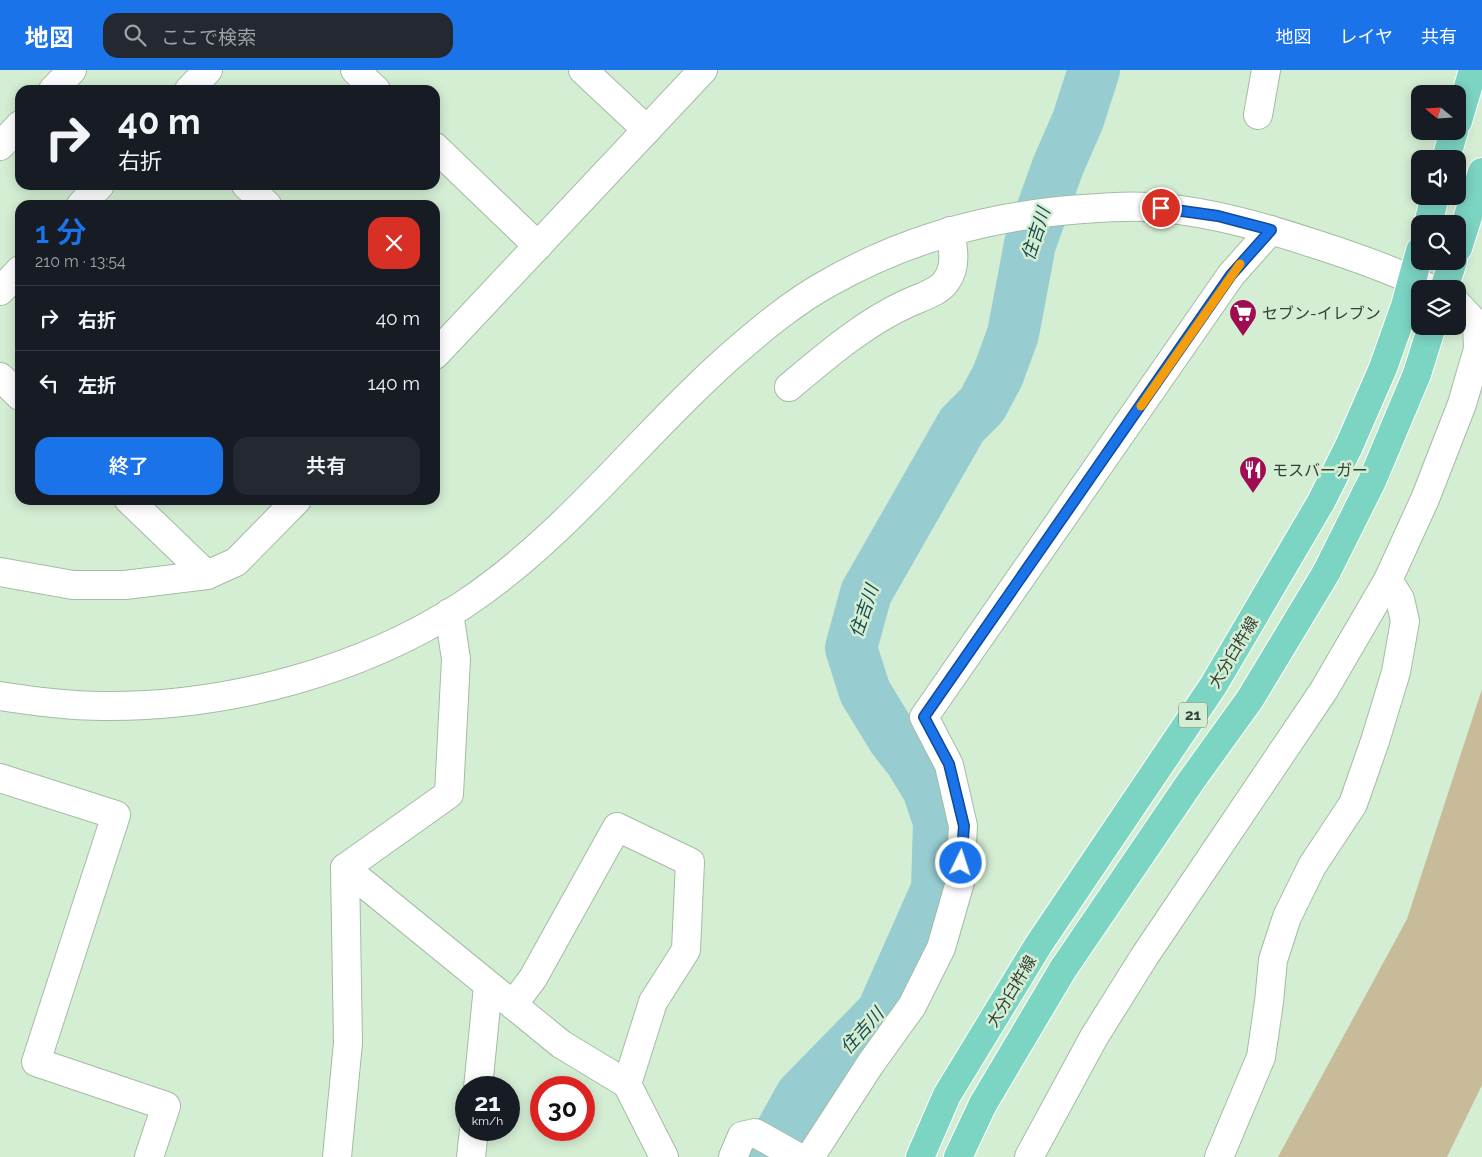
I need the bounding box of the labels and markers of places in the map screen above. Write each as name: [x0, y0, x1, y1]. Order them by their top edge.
pin: [1140, 187, 1182, 229]
supermarket icon: セブン-イレブン: [1228, 298, 1258, 337]
place label: セブン-イレブン: [1262, 304, 1381, 323]
restaurant icon: モスバーガー: [1238, 455, 1268, 494]
place label: モスバーガー: [1272, 461, 1368, 480]

